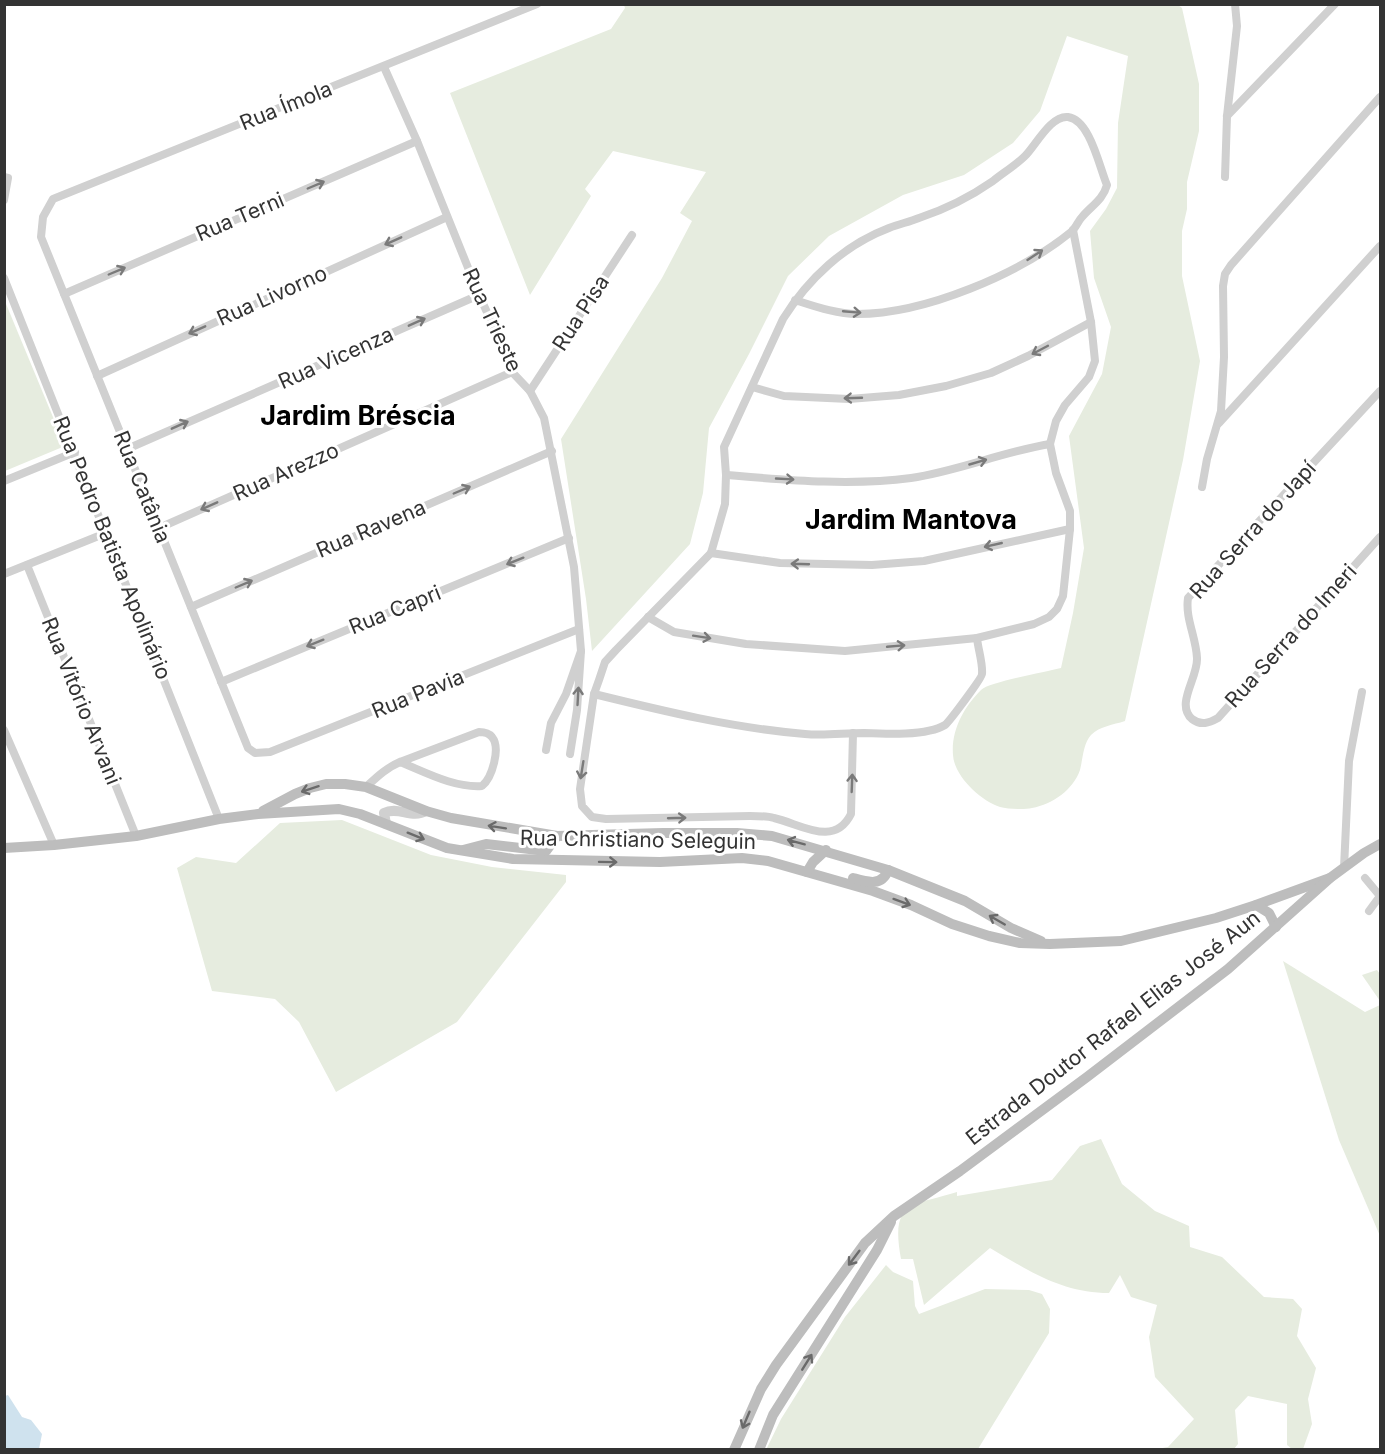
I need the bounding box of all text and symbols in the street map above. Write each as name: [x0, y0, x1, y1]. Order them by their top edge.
street label: Rua Ímola: [236, 75, 336, 135]
one-way arrow: [306, 178, 324, 190]
street label: Rua Terni: [192, 187, 288, 246]
one-way arrow: [385, 236, 403, 247]
one-way arrow: [1026, 249, 1043, 261]
street label: Rua Livorno: [213, 260, 331, 331]
one-way arrow: [108, 264, 126, 276]
street label: Rua Trieste: [458, 264, 527, 376]
street label: Rua Pisa: [547, 270, 614, 355]
one-way arrow: [841, 307, 861, 318]
one-way arrow: [407, 316, 425, 327]
street label: Rua Vicenza: [274, 321, 397, 394]
one-way arrow: [188, 325, 206, 337]
one-way arrow: [1031, 344, 1049, 356]
one-way arrow: [844, 393, 864, 404]
district label: Jardim Bréscia: [260, 399, 456, 432]
street label: Rua Pedro Batista Apolinário: [48, 413, 177, 683]
one-way arrow: [171, 419, 189, 431]
street label: Rua Catânia: [109, 427, 176, 547]
street label: Rua Arezzo: [229, 437, 343, 506]
street label: Rua Serra do Japí: [1184, 455, 1322, 604]
one-way arrow: [968, 456, 987, 468]
one-way arrow: [774, 474, 794, 485]
one-way arrow: [452, 484, 471, 495]
street label: Rua Ravena: [312, 494, 429, 563]
one-way arrow: [200, 501, 218, 512]
district label: Jardim Mantova: [805, 503, 1017, 536]
one-way arrow: [983, 540, 1003, 551]
one-way arrow: [506, 556, 524, 567]
one-way arrow: [790, 558, 810, 569]
street label: Rua Serra do Imeri: [1220, 559, 1362, 712]
one-way arrow: [235, 578, 253, 589]
street label: Rua Capri: [345, 580, 444, 639]
street label: Rua Vitório Arvani: [37, 614, 126, 788]
one-way arrow: [691, 632, 711, 643]
one-way arrow: [306, 638, 325, 649]
one-way arrow: [885, 641, 905, 652]
street label: Rua Pavia: [368, 664, 468, 723]
one-way arrow: [573, 687, 584, 706]
one-way arrow: [577, 760, 588, 780]
one-way arrow: [846, 773, 857, 793]
one-way arrow: [301, 784, 320, 795]
one-way arrow: [666, 812, 686, 823]
one-way arrow: [488, 821, 508, 832]
street label: Rua Christiano Seleguin: [520, 825, 756, 854]
one-way arrow: [407, 831, 425, 842]
one-way arrow: [787, 836, 806, 847]
one-way arrow: [597, 856, 617, 868]
one-way arrow: [892, 897, 910, 908]
street label: Estrada Doutor Rafael Elias José Aun: [961, 905, 1265, 1150]
one-way arrow: [988, 913, 1005, 925]
one-way arrow: [847, 1250, 860, 1266]
one-way arrow: [800, 1353, 813, 1370]
one-way arrow: [740, 1411, 751, 1429]

